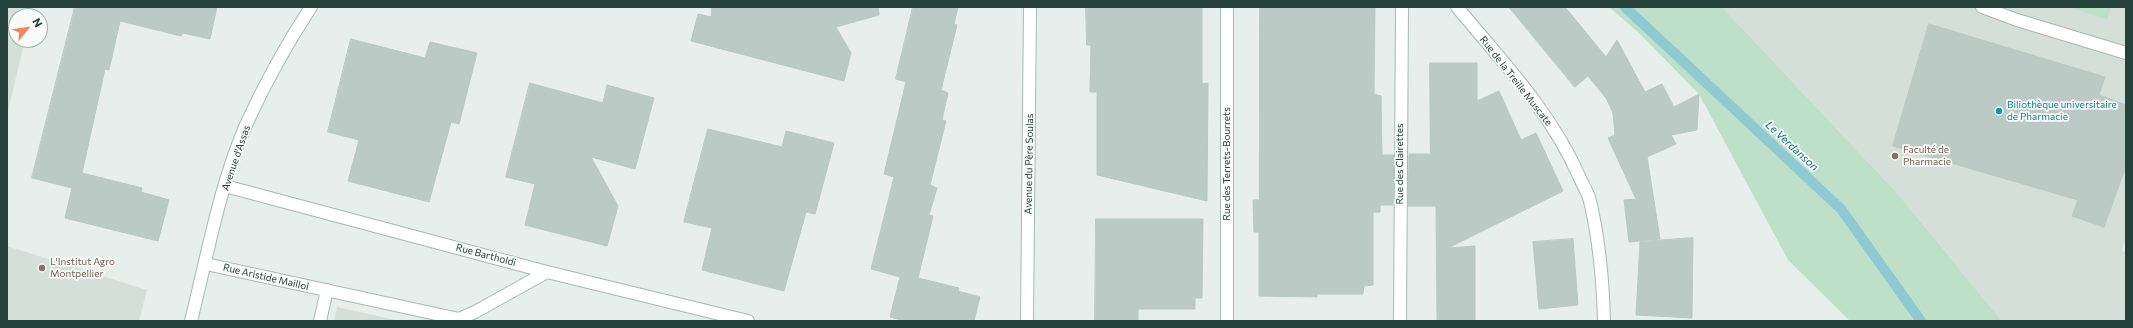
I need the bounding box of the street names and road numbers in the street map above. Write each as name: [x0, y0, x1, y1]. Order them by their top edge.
street label: Rue de la Treille Muscate: [1477, 34, 1555, 128]
street label: Rue des Terrets-Bourrets: [1221, 107, 1233, 221]
street label: Avenue du Père Soulas: [1022, 114, 1036, 214]
street label: Rue des Clairettes: [1394, 123, 1406, 205]
street label: Avenue d'Assas: [219, 124, 253, 192]
street label: Rue Bartholdi: [455, 241, 517, 269]
street label: Rue Aristide Maillol: [222, 261, 310, 293]

